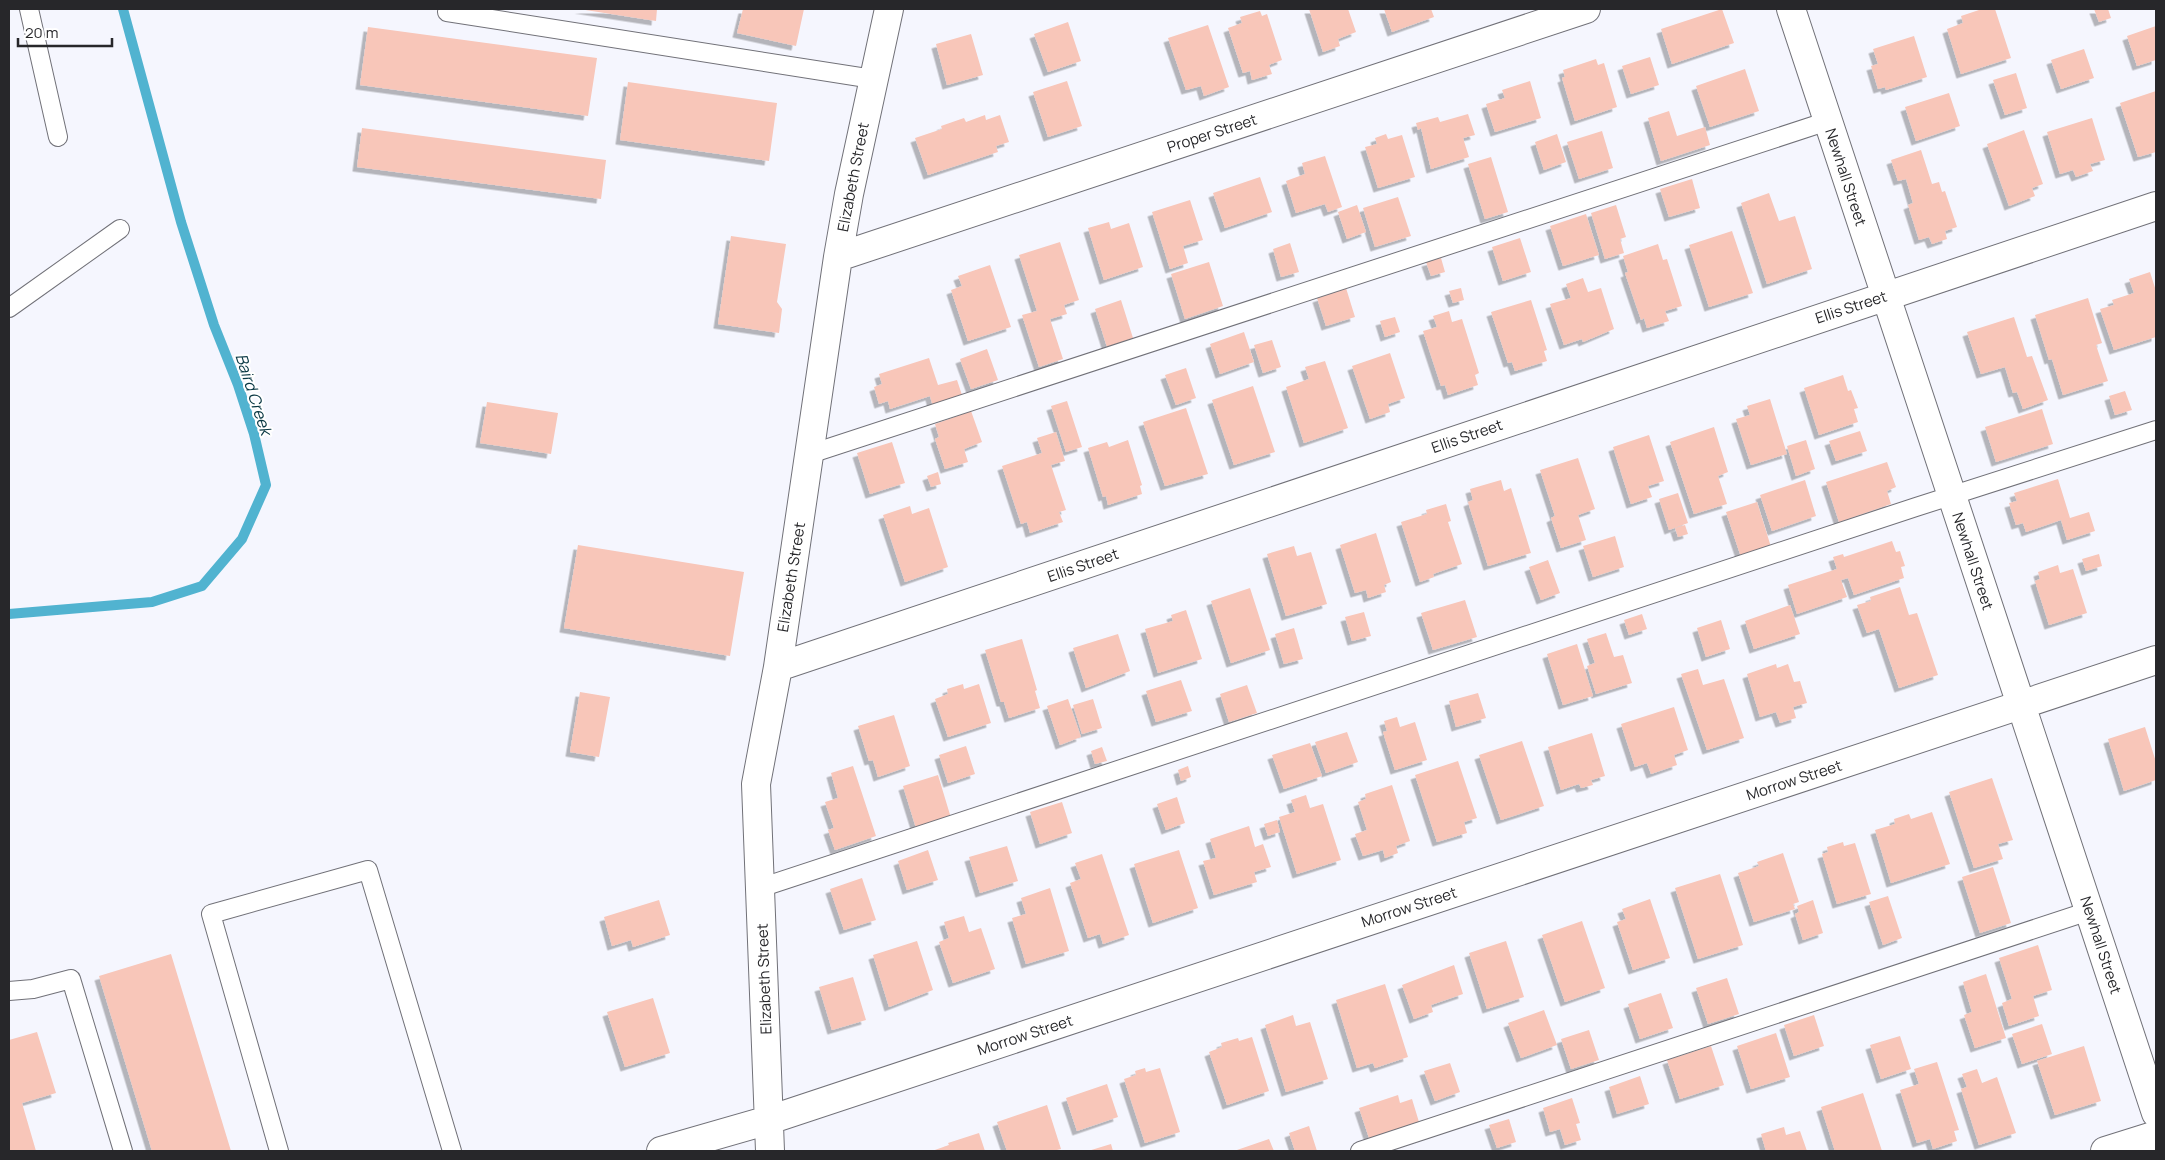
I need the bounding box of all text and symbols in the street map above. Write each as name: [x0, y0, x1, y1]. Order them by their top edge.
scale bar: [18, 15, 111, 47]
text: 20 m: [25, 22, 58, 43]
street label: Proper Street: [1164, 109, 1260, 157]
street label: Elizabeth Street: [832, 121, 874, 233]
street label: Newhall Street: [1820, 125, 1872, 229]
street label: Ellis Street: [1813, 286, 1889, 328]
water label: Baird Creek: [230, 350, 278, 440]
street label: Ellis Street: [1429, 414, 1505, 458]
street label: Newhall Street: [1947, 509, 1999, 613]
street label: Elizabeth Street: [772, 521, 810, 633]
street label: Ellis Street: [1045, 543, 1121, 587]
street label: Morrow Street: [1744, 755, 1844, 805]
street label: Morrow Street: [1359, 882, 1459, 932]
street label: Newhall Street: [2075, 893, 2127, 997]
street label: Elizabeth Street: [752, 923, 776, 1035]
street label: Morrow Street: [975, 1010, 1075, 1060]

